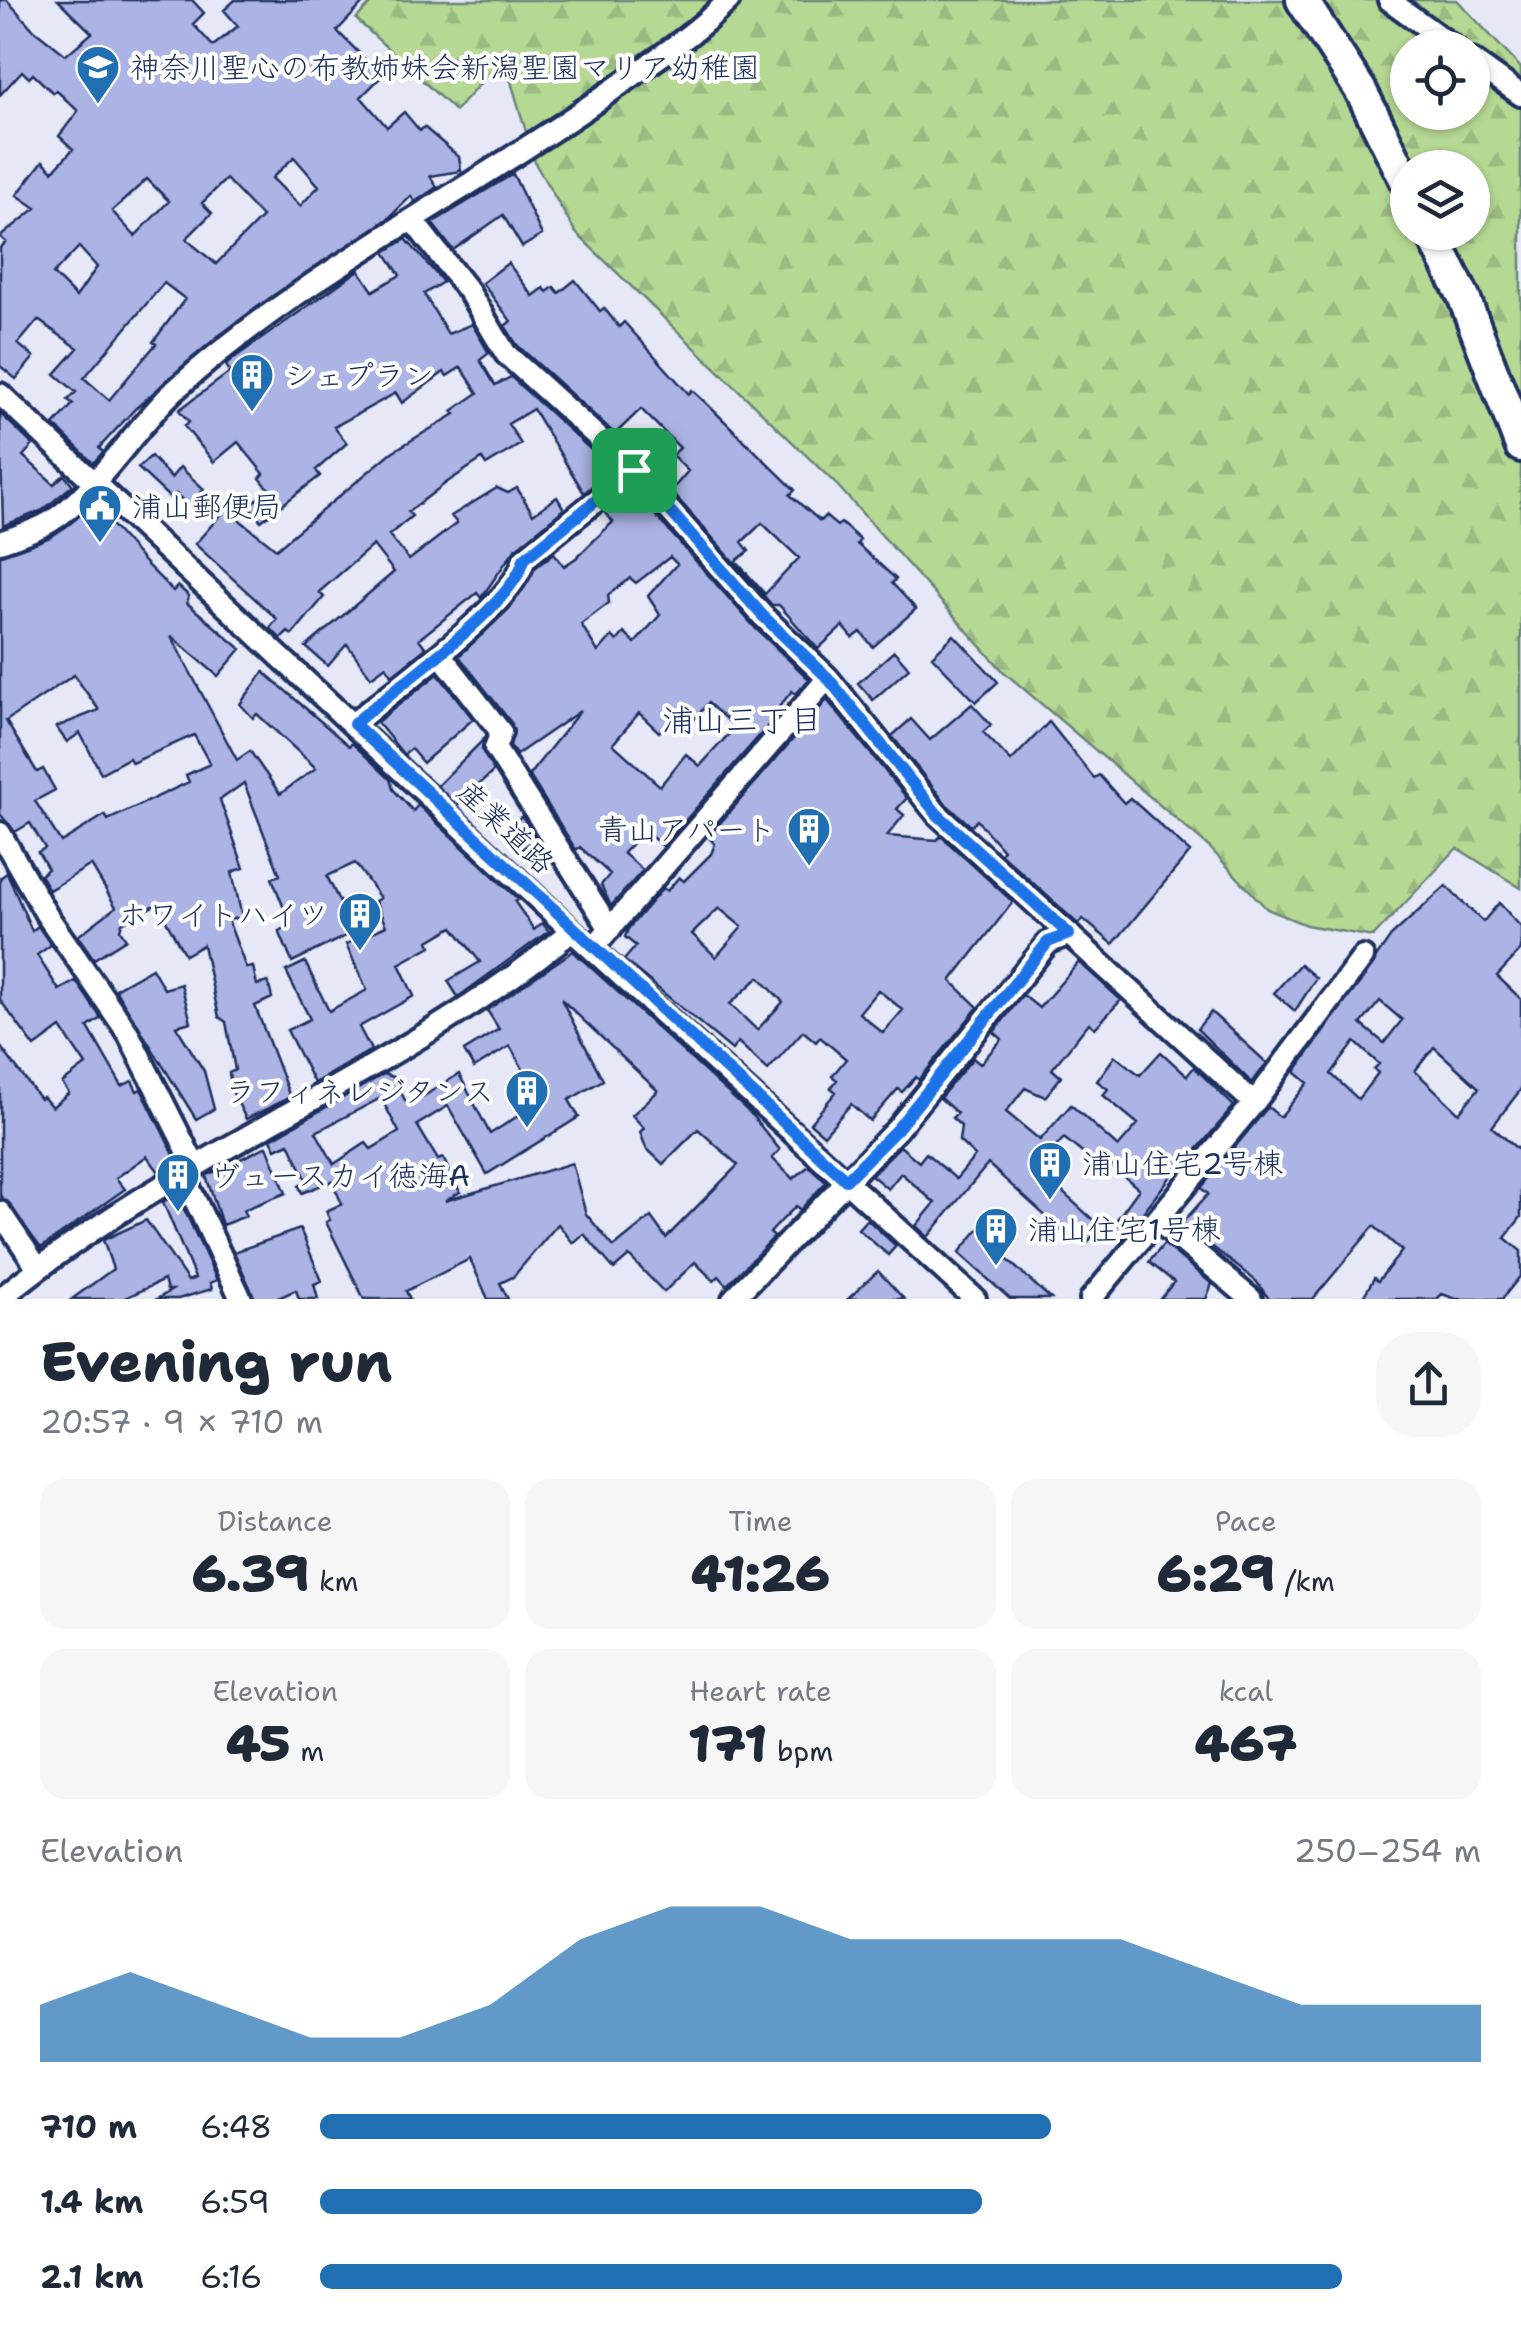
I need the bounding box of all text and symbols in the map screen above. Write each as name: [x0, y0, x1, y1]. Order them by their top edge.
map controls: [1390, 30, 1490, 250]
button: locate: [1390, 30, 1490, 130]
school or university icon: 神奈川聖心の布教姉妹会新潟聖園マリア幼稚園: [75, 44, 121, 105]
place label: 神奈川聖心の布教姉妹会新潟聖園マリア幼稚園: [130, 47, 760, 88]
button: layers: [1390, 150, 1490, 250]
building icon: シェプラン: [229, 352, 275, 413]
place label: シェプラン: [284, 355, 434, 396]
pin: [592, 428, 677, 513]
icon: arrive: [607, 443, 662, 498]
public building icon: 浦山郵便局: [77, 483, 123, 544]
place label: 浦山郵便局: [132, 486, 282, 527]
district label: 浦山三丁目: [662, 698, 822, 741]
street label: 産業道路: [448, 771, 564, 883]
building icon: 青山アパート: [786, 806, 832, 867]
place label: 青山アパート: [598, 809, 776, 850]
building icon: ホワイトハイツ: [337, 891, 383, 952]
place label: ホワイトハイツ: [118, 894, 328, 935]
building icon: ラフィネレジタンス: [504, 1068, 550, 1129]
place label: ラフィネレジタンス: [225, 1071, 494, 1112]
building icon: 浦山住宅2号棟: [1027, 1140, 1073, 1201]
place label: 浦山住宅2号棟: [1082, 1143, 1283, 1184]
building icon: ヴュースカイ徳海A: [155, 1152, 201, 1213]
place label: ヴュースカイ徳海A: [210, 1155, 470, 1196]
building icon: 浦山住宅1号棟: [973, 1206, 1019, 1267]
place label: 浦山住宅1号棟: [1028, 1209, 1221, 1250]
text: Evening run: [40, 1325, 392, 1399]
button: share: [1376, 1332, 1481, 1437]
text: 20:57 · 9 × 710 m: [40, 1400, 323, 1443]
text: Distance: [218, 1502, 333, 1540]
text: Time: [728, 1502, 793, 1540]
text: Pace: [1215, 1502, 1277, 1540]
text: 6.39: [192, 1540, 310, 1607]
text: 41:26: [691, 1540, 830, 1607]
text: 6:29: [1157, 1540, 1275, 1607]
text: km: [310, 1562, 359, 1600]
text: /km: [1275, 1562, 1335, 1600]
text: Elevation: [213, 1672, 338, 1710]
text: Heart rate: [689, 1672, 832, 1710]
text: kcal: [1219, 1672, 1273, 1710]
text: 45: [226, 1710, 291, 1777]
text: 171: [688, 1710, 767, 1777]
text: 467: [1195, 1710, 1297, 1777]
text: m: [291, 1732, 324, 1770]
text: bpm: [767, 1732, 833, 1770]
text: Elevation: [40, 1829, 183, 1872]
text: 250–254 m: [1294, 1829, 1481, 1872]
text: 710 m: [40, 2105, 137, 2148]
text: 6:48: [200, 2105, 272, 2148]
text: 1.4 km: [40, 2180, 143, 2223]
text: 6:59: [200, 2180, 270, 2223]
text: 2.1 km: [40, 2255, 144, 2298]
text: 6:16: [200, 2255, 263, 2298]

